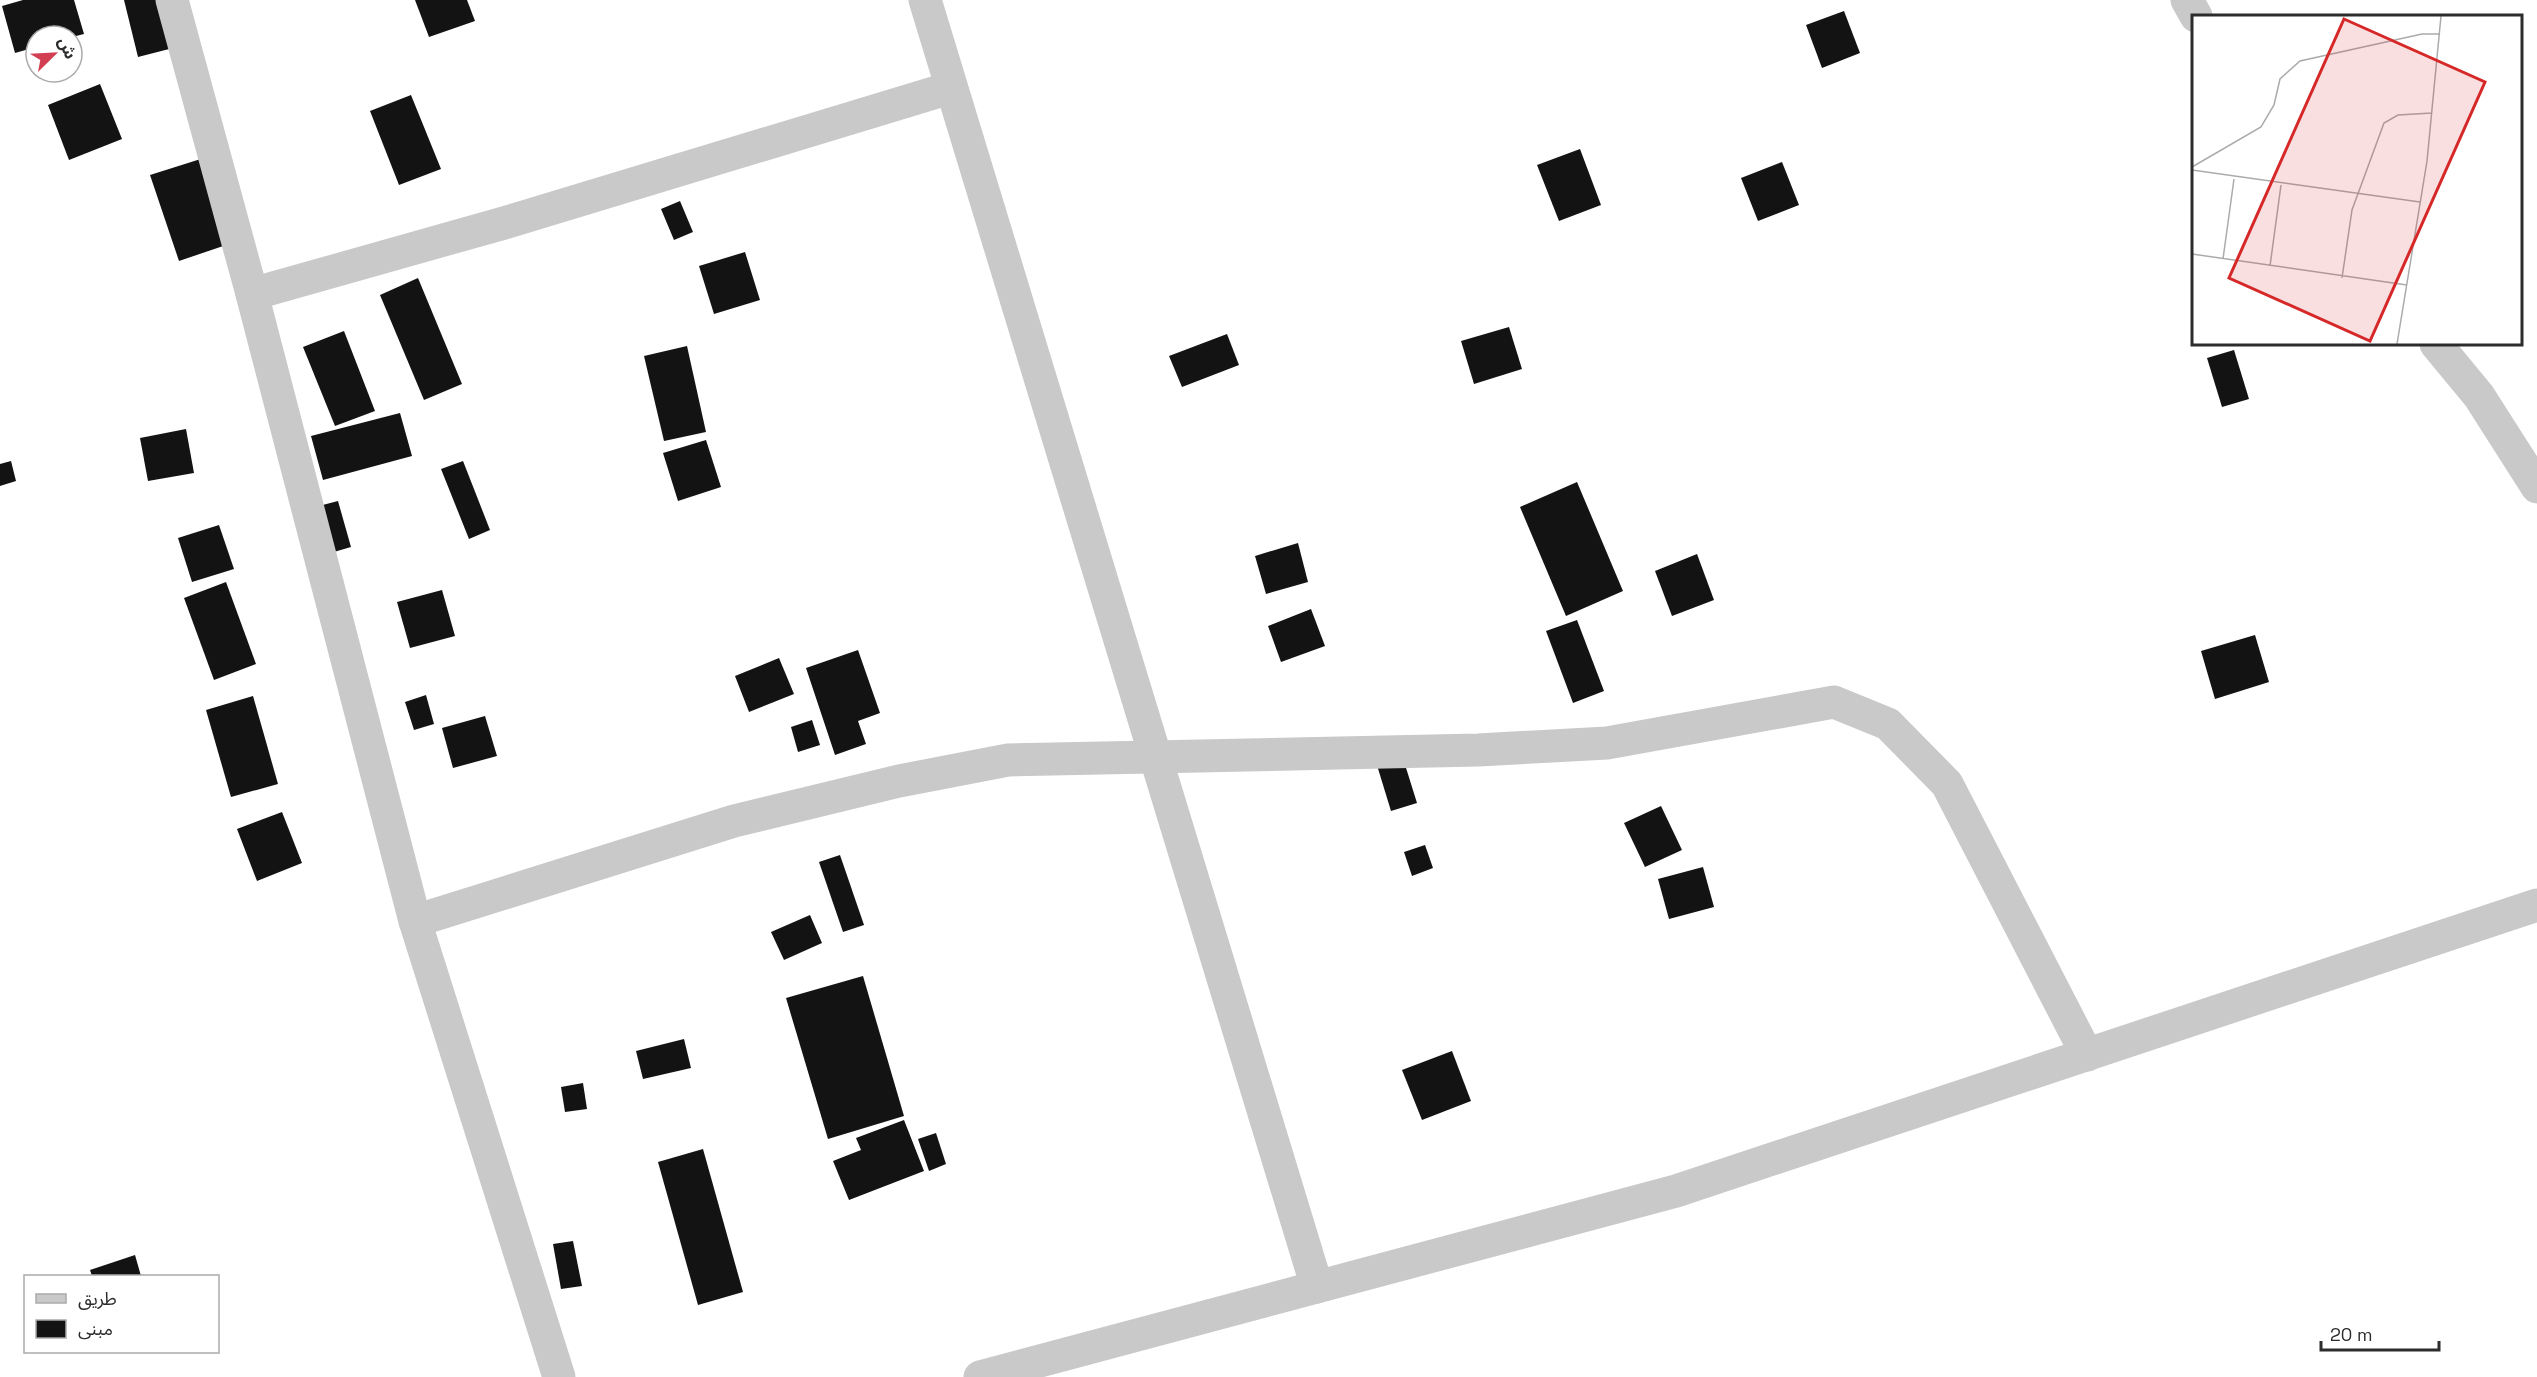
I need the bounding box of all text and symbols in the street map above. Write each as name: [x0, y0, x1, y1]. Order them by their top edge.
inset map: [2192, 15, 2522, 345]
north arrow: [24, 24, 84, 84]
text: ش: [53, 34, 81, 62]
legend: [24, 1275, 219, 1353]
text: طريق: [78, 1287, 117, 1310]
scale bar: [2321, 1314, 2440, 1352]
text: مبنى: [78, 1317, 113, 1340]
text: 20 m: [2330, 1323, 2373, 1346]

